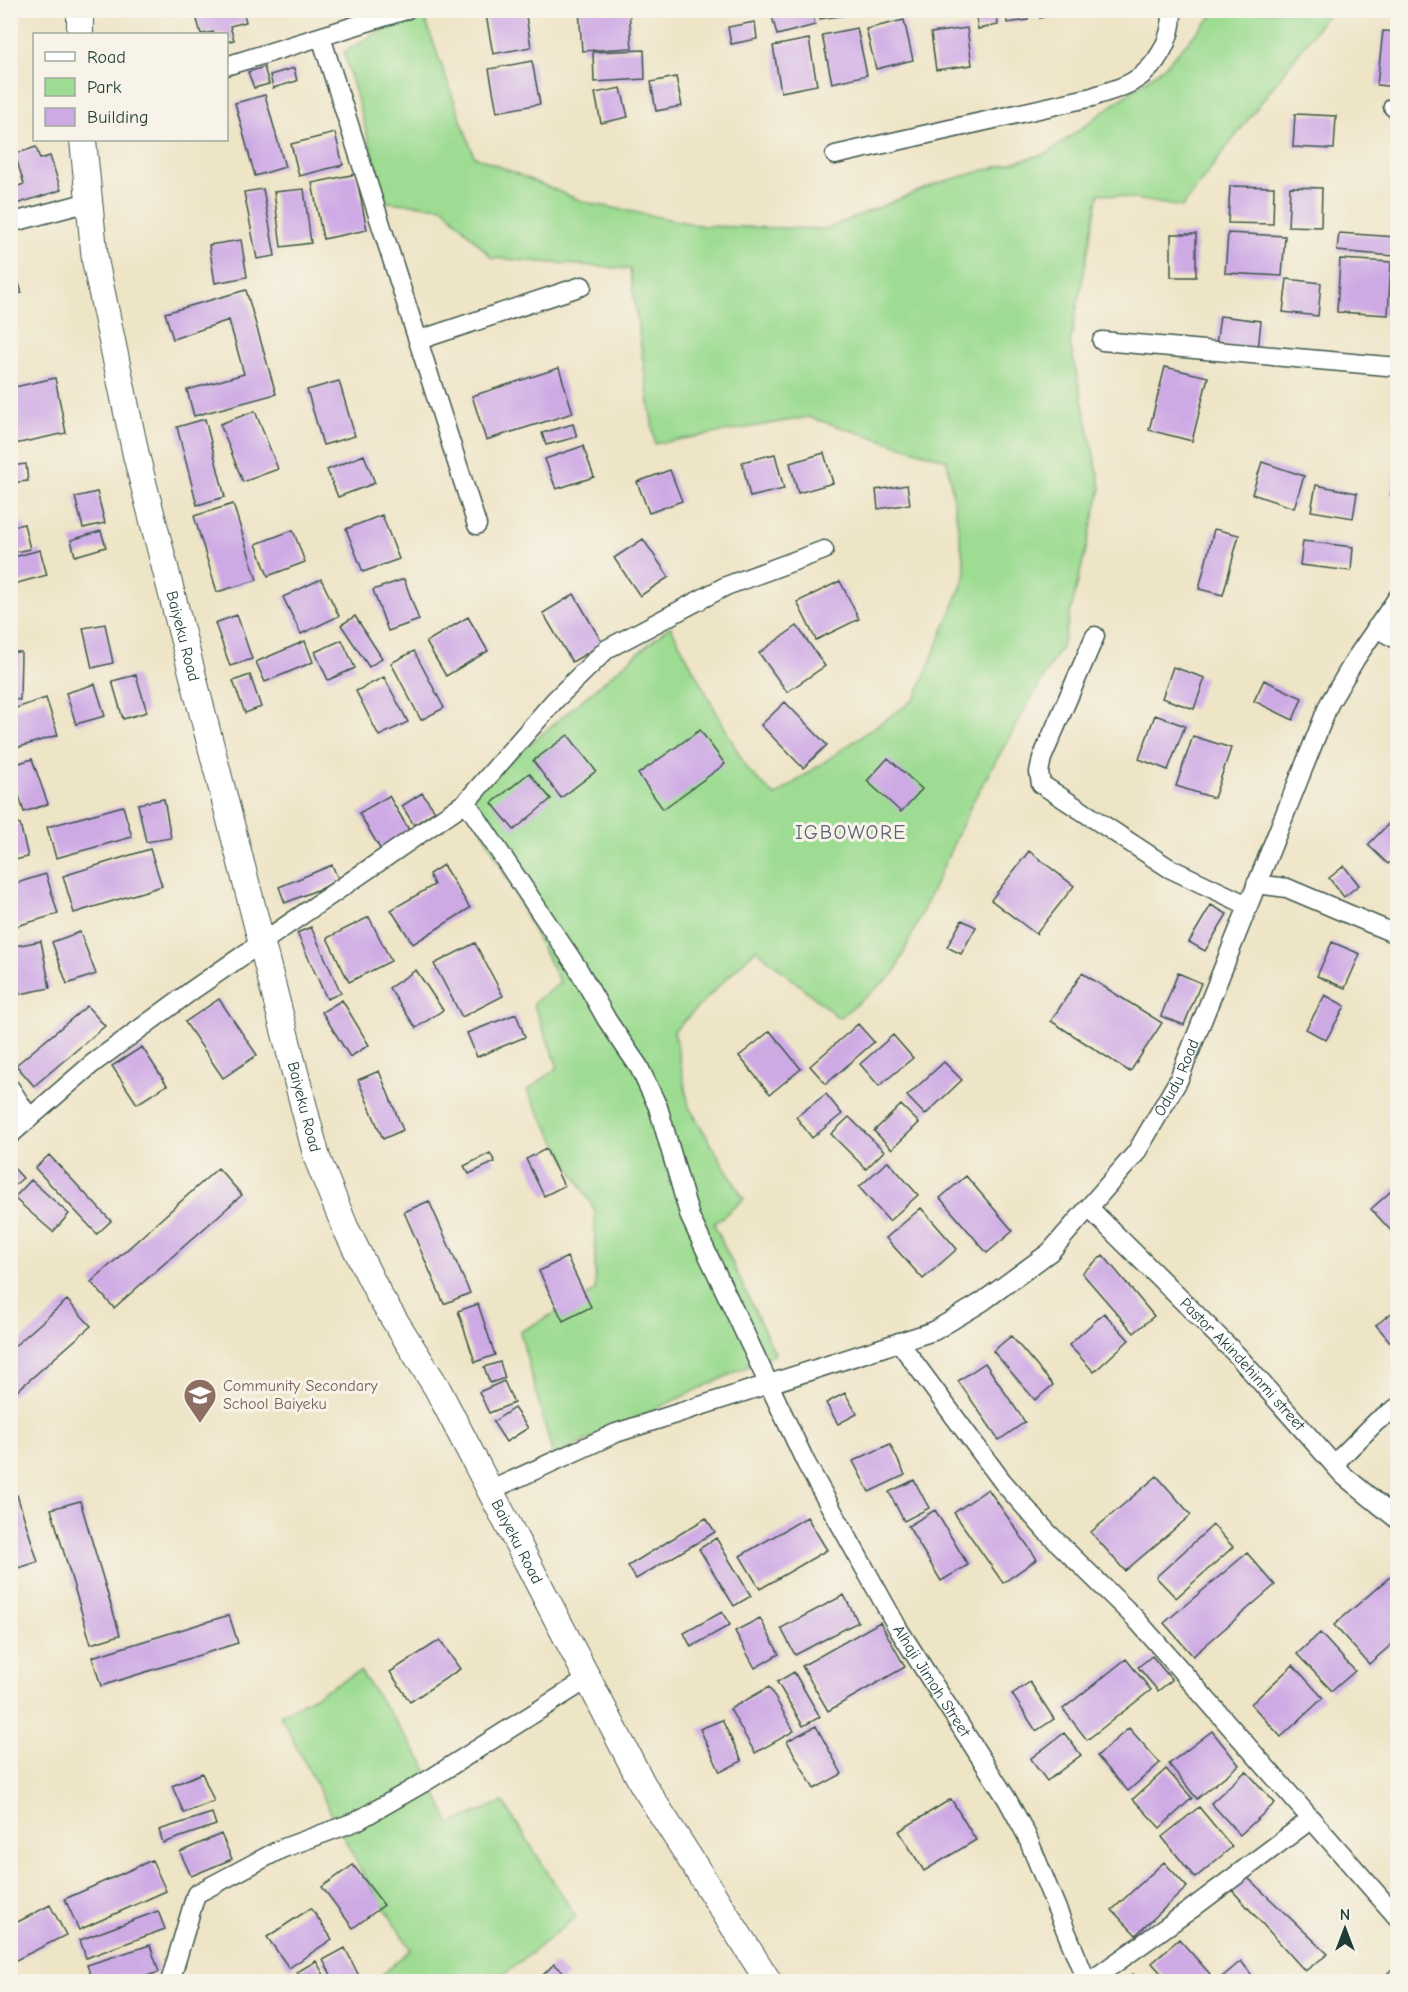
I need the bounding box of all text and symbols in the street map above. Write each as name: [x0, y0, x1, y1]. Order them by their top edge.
legend: [33, 33, 228, 141]
text: Road: [87, 47, 126, 68]
text: Park: [87, 77, 122, 98]
text: Building: [87, 107, 149, 128]
street label: Baiyeku Road: [162, 589, 203, 683]
district label: IGBOWORE: [795, 821, 907, 844]
street label: Odudu Road: [1150, 1037, 1203, 1120]
street label: Baiyeku Road: [284, 1060, 324, 1154]
street label: Pastor Akindehinmi street: [1176, 1294, 1309, 1435]
school or university icon: Community Secondary School Baiyeku: [182, 1377, 218, 1424]
place label: Community Secondary School Baiyeku: [223, 1377, 378, 1413]
street label: Baiyeku Road: [487, 1496, 546, 1587]
street label: Alhaji Jimoh Street: [889, 1622, 974, 1741]
north arrow: [1315, 1899, 1375, 1959]
text: N: [1340, 1906, 1350, 1924]

